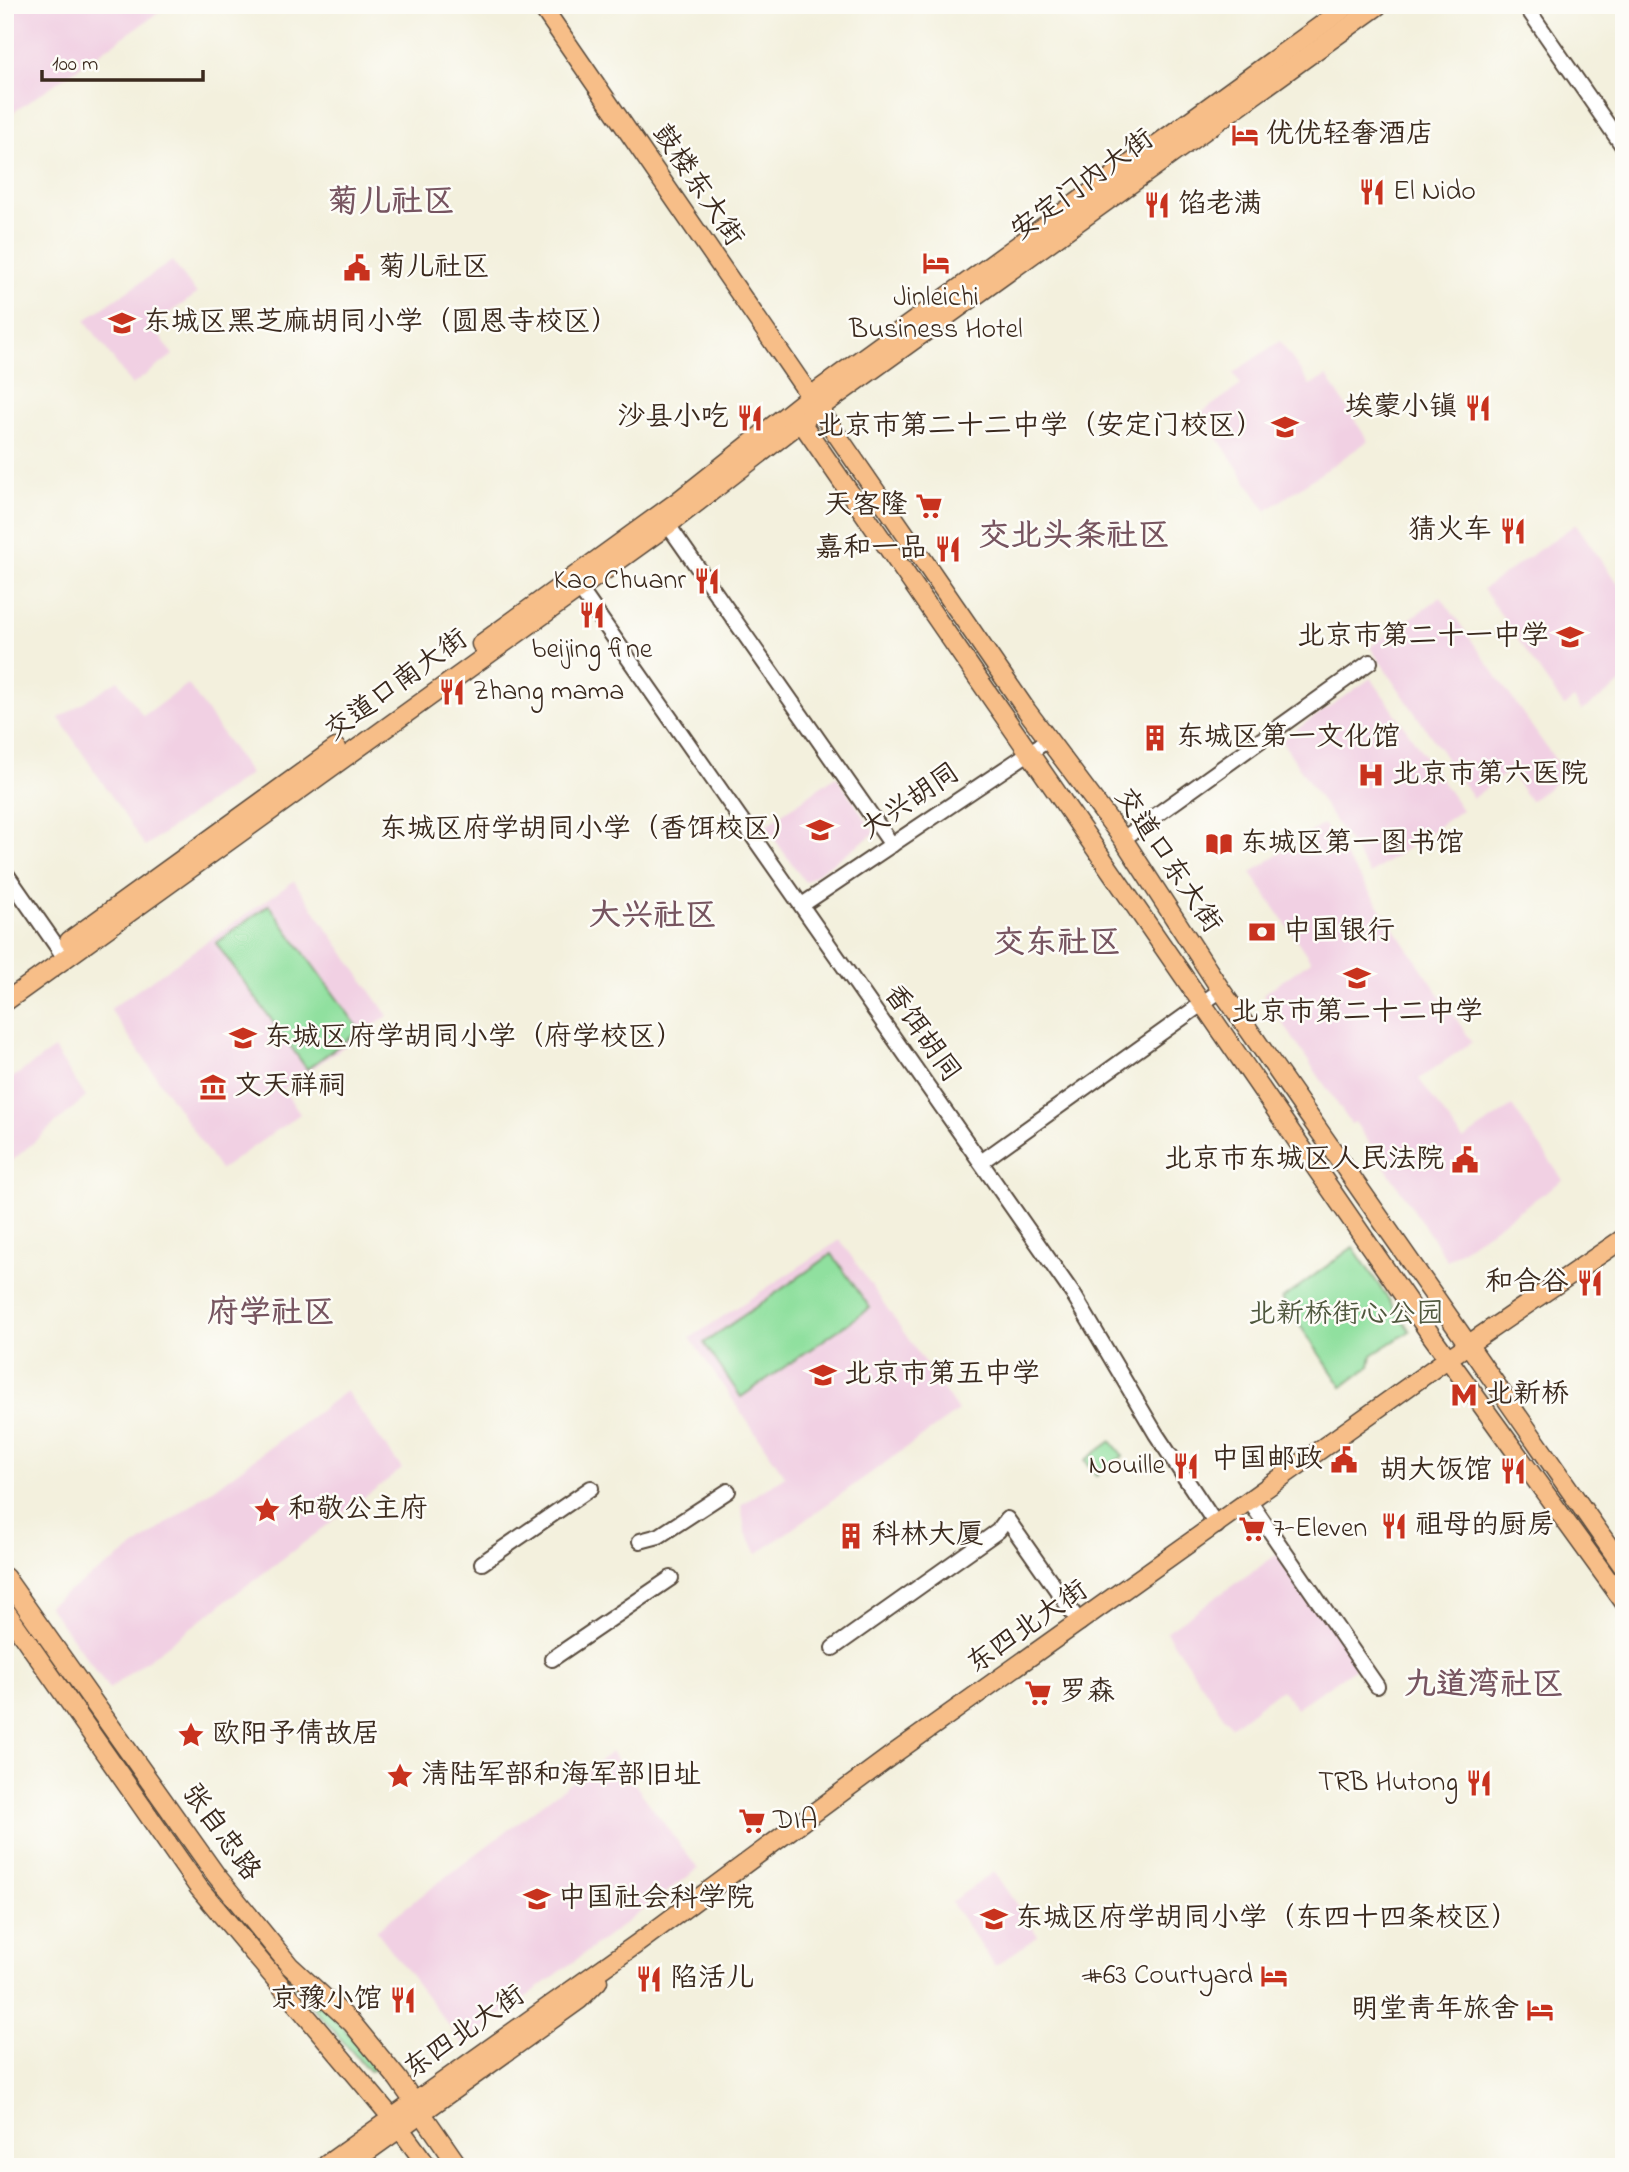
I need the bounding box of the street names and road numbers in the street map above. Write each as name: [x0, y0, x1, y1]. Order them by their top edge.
street label: 鼓楼东大街: [641, 116, 753, 256]
street label: 安定门内大街: [1003, 120, 1163, 252]
street label: 交道口南大街: [317, 620, 477, 752]
street label: 大兴胡同: [853, 754, 969, 850]
street label: 交道口东大街: [1103, 780, 1231, 942]
street label: 香饵胡同: [872, 976, 970, 1092]
street label: 东四北大街: [959, 1571, 1097, 1685]
street label: 张自忠路: [170, 1776, 270, 1890]
street label: 东四北大街: [396, 1976, 534, 2090]

